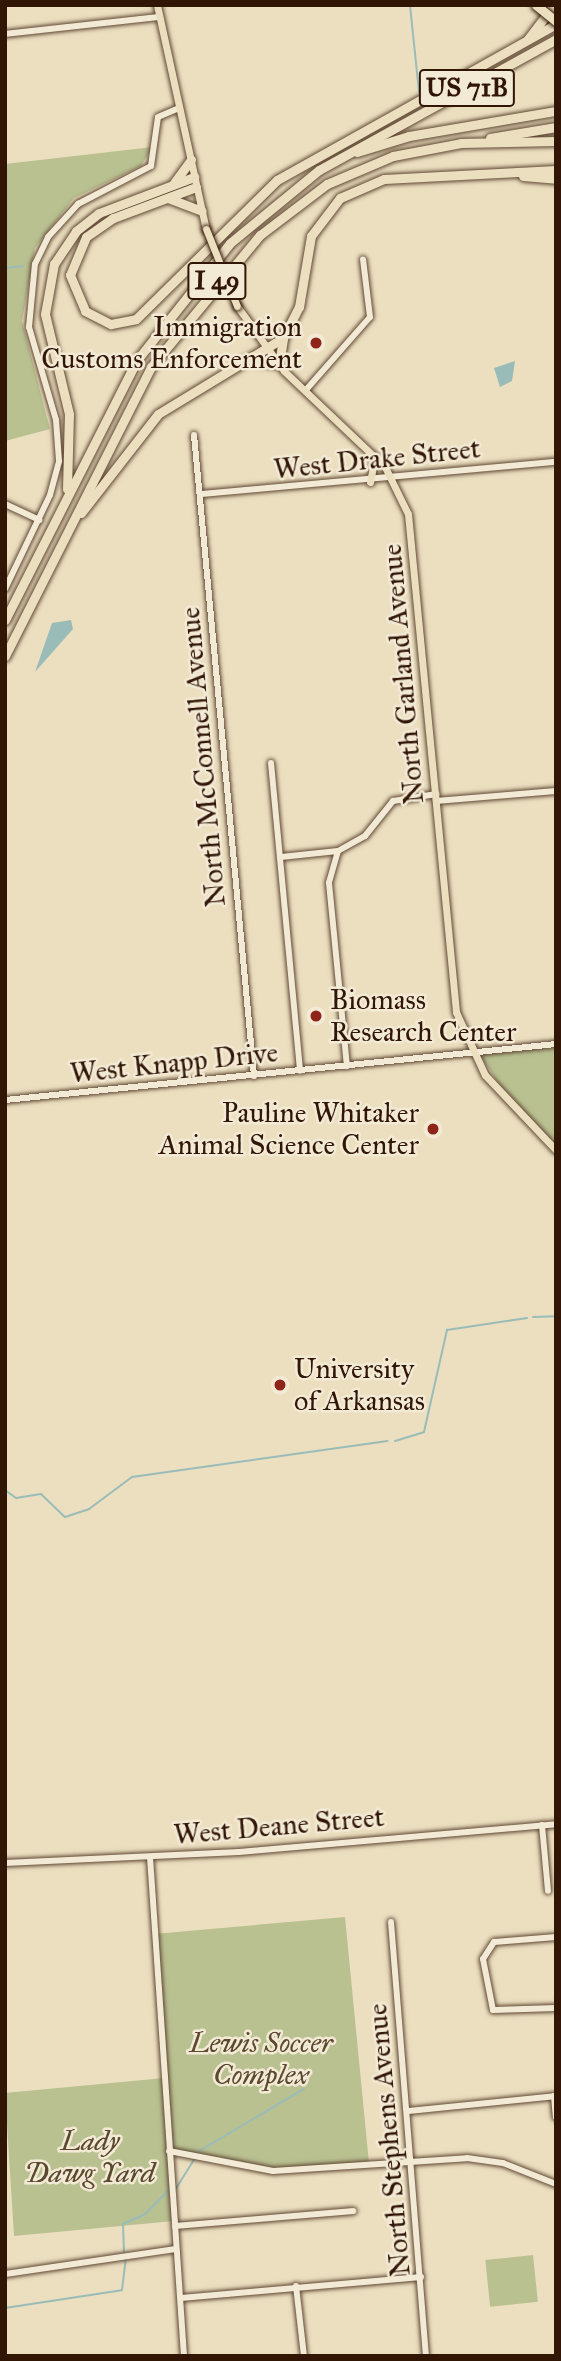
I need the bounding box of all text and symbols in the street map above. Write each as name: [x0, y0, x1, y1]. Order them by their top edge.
road number: US 71B: [418, 66, 516, 110]
road number: I 49: [187, 258, 247, 304]
place label: Immigration Customs Enforcement: [41, 310, 302, 376]
marker: Immigration Customs Enforcement: [308, 335, 324, 351]
street label: West Drake Street: [272, 431, 482, 487]
street label: North Garland Avenue: [375, 543, 431, 805]
street label: North McConnell Avenue: [173, 606, 233, 908]
place label: Biomass Research Center: [330, 983, 517, 1049]
marker: Biomass Research Center: [308, 1008, 324, 1024]
street label: West Knapp Drive: [68, 1035, 280, 1091]
place label: Pauline Whitaker Animal Science Center: [159, 1096, 419, 1162]
marker: Pauline Whitaker Animal Science Center: [425, 1121, 441, 1137]
place label: University of Arkansas: [294, 1352, 425, 1418]
marker: University of Arkansas: [272, 1377, 288, 1393]
street label: West Deane Street: [172, 1800, 386, 1852]
street label: North Stephens Avenue: [360, 2002, 418, 2278]
park label: Lewis Soccer Complex: [189, 2026, 333, 2092]
park label: Lady Dawg Yard: [25, 2124, 155, 2190]

